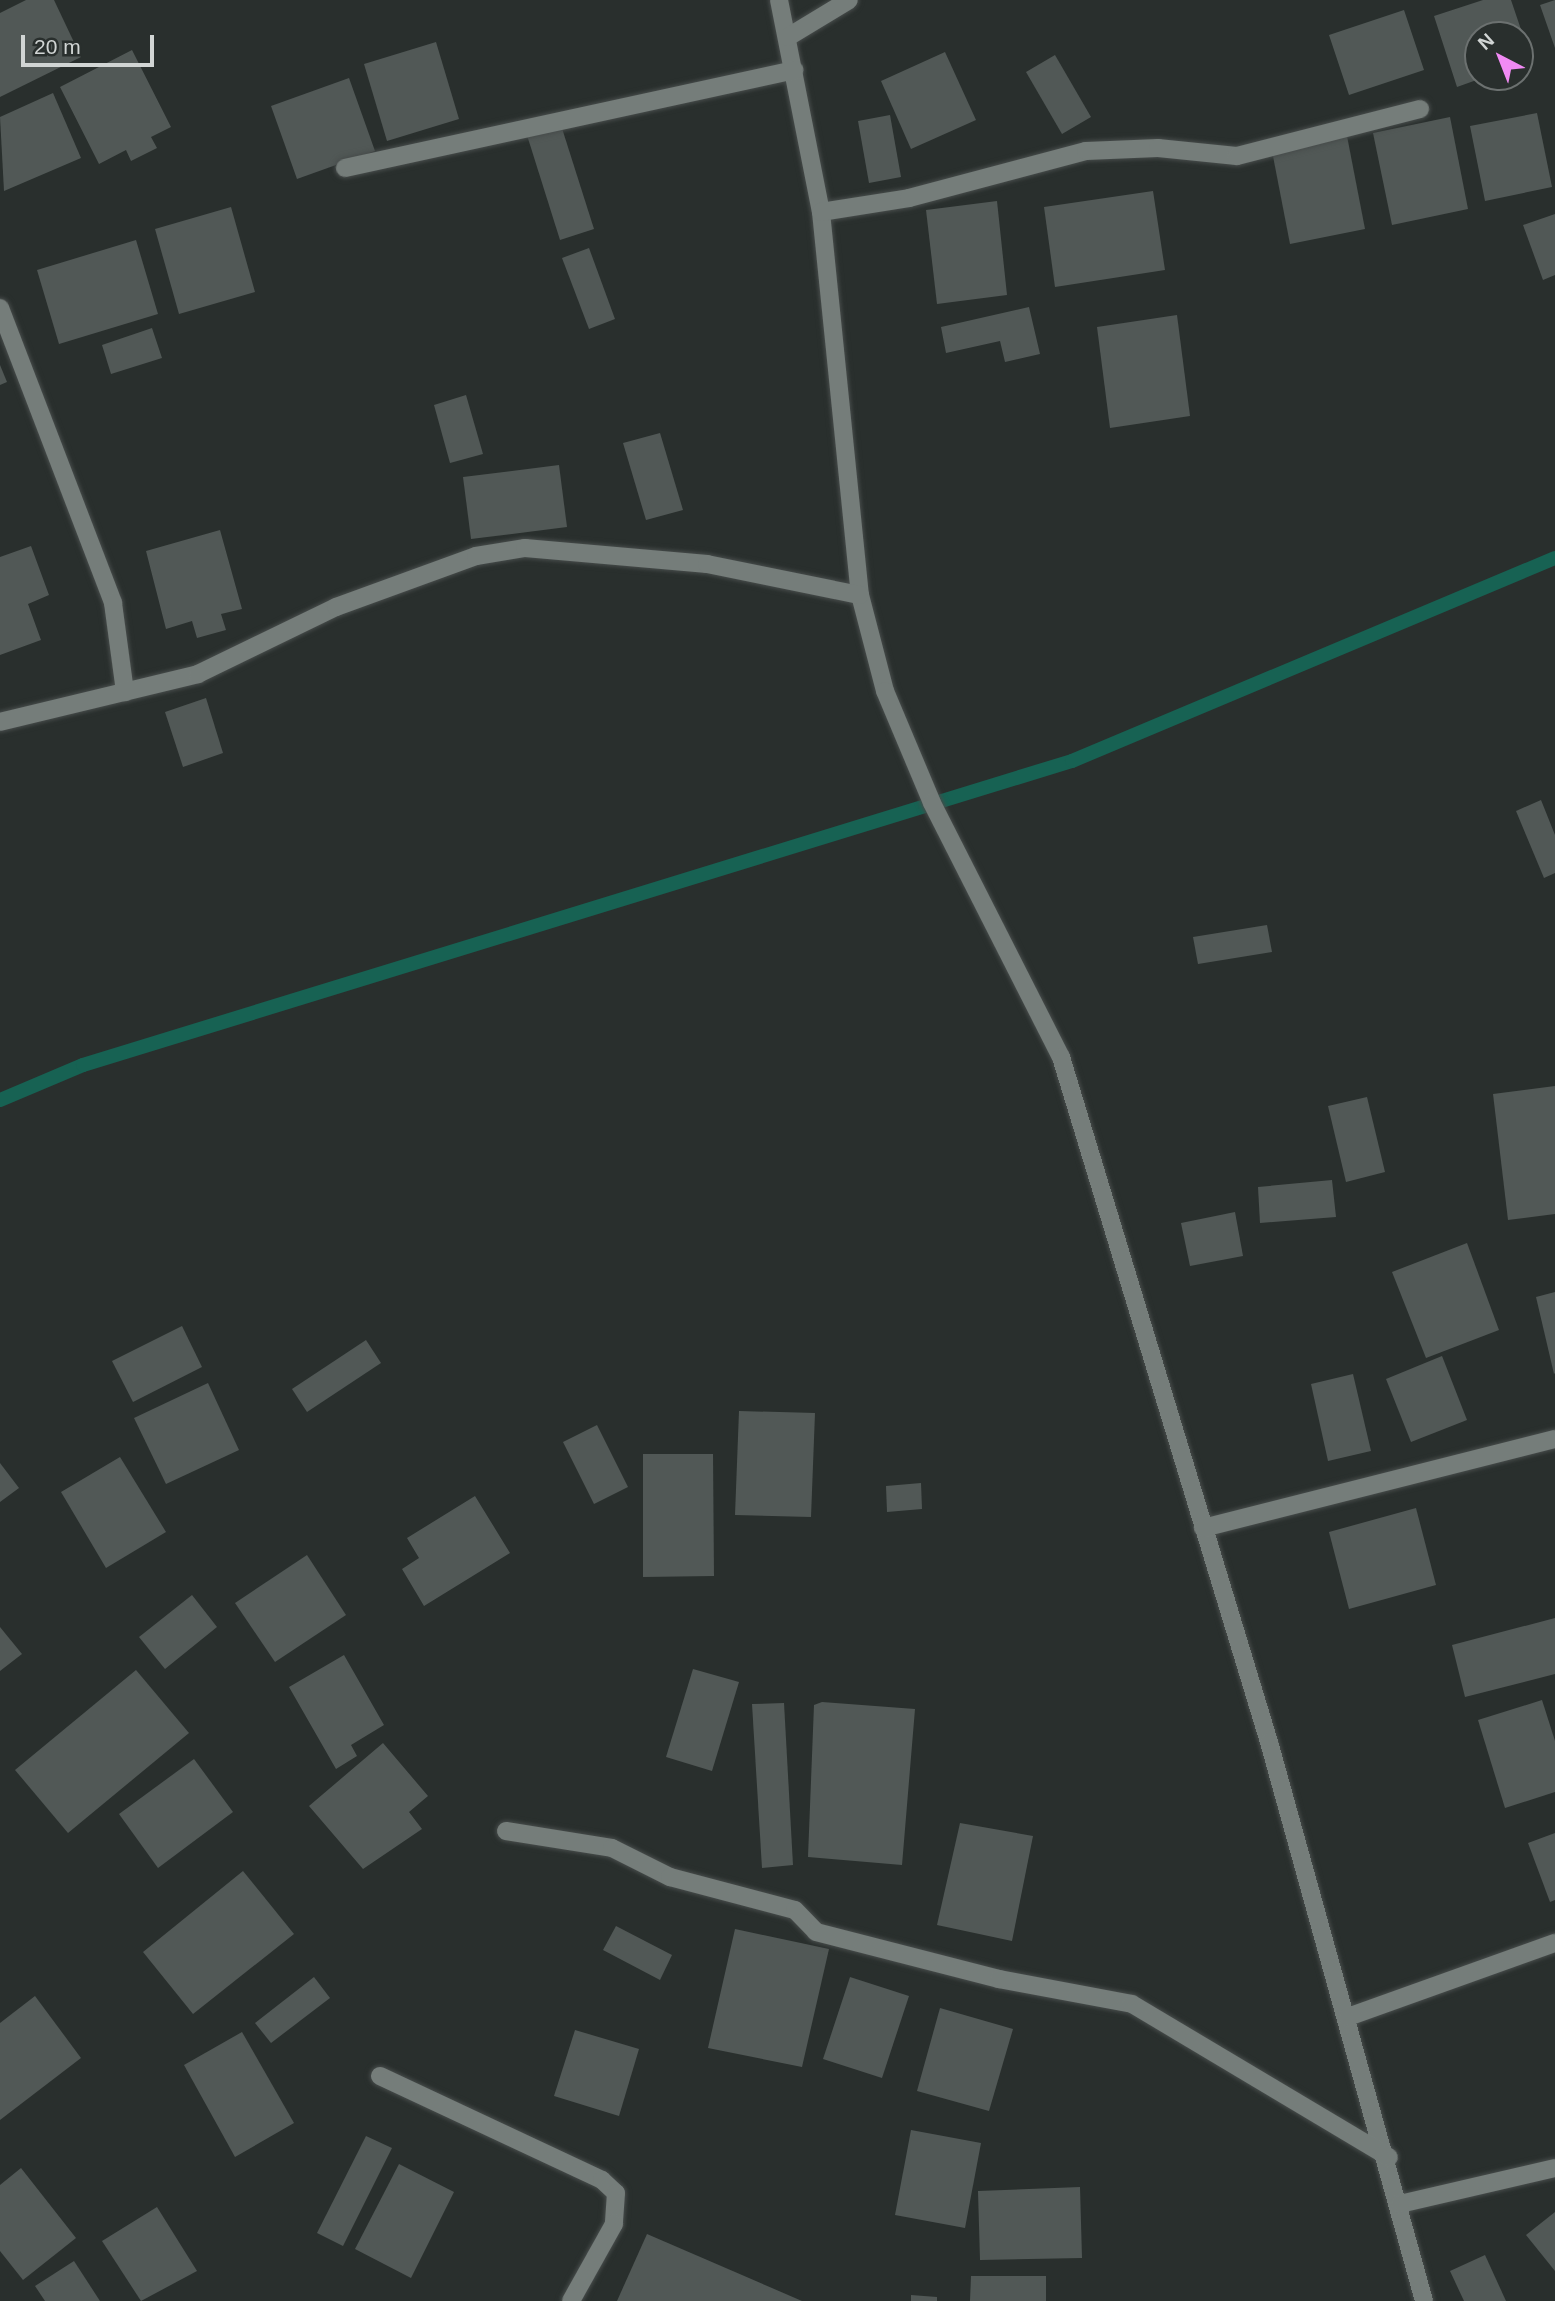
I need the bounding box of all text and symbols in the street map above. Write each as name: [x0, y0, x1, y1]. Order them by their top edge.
scale bar: [24, 21, 158, 65]
north arrow: [1464, 21, 1534, 91]
text: N: [1474, 29, 1498, 54]
text: 20 m: [34, 35, 81, 58]

